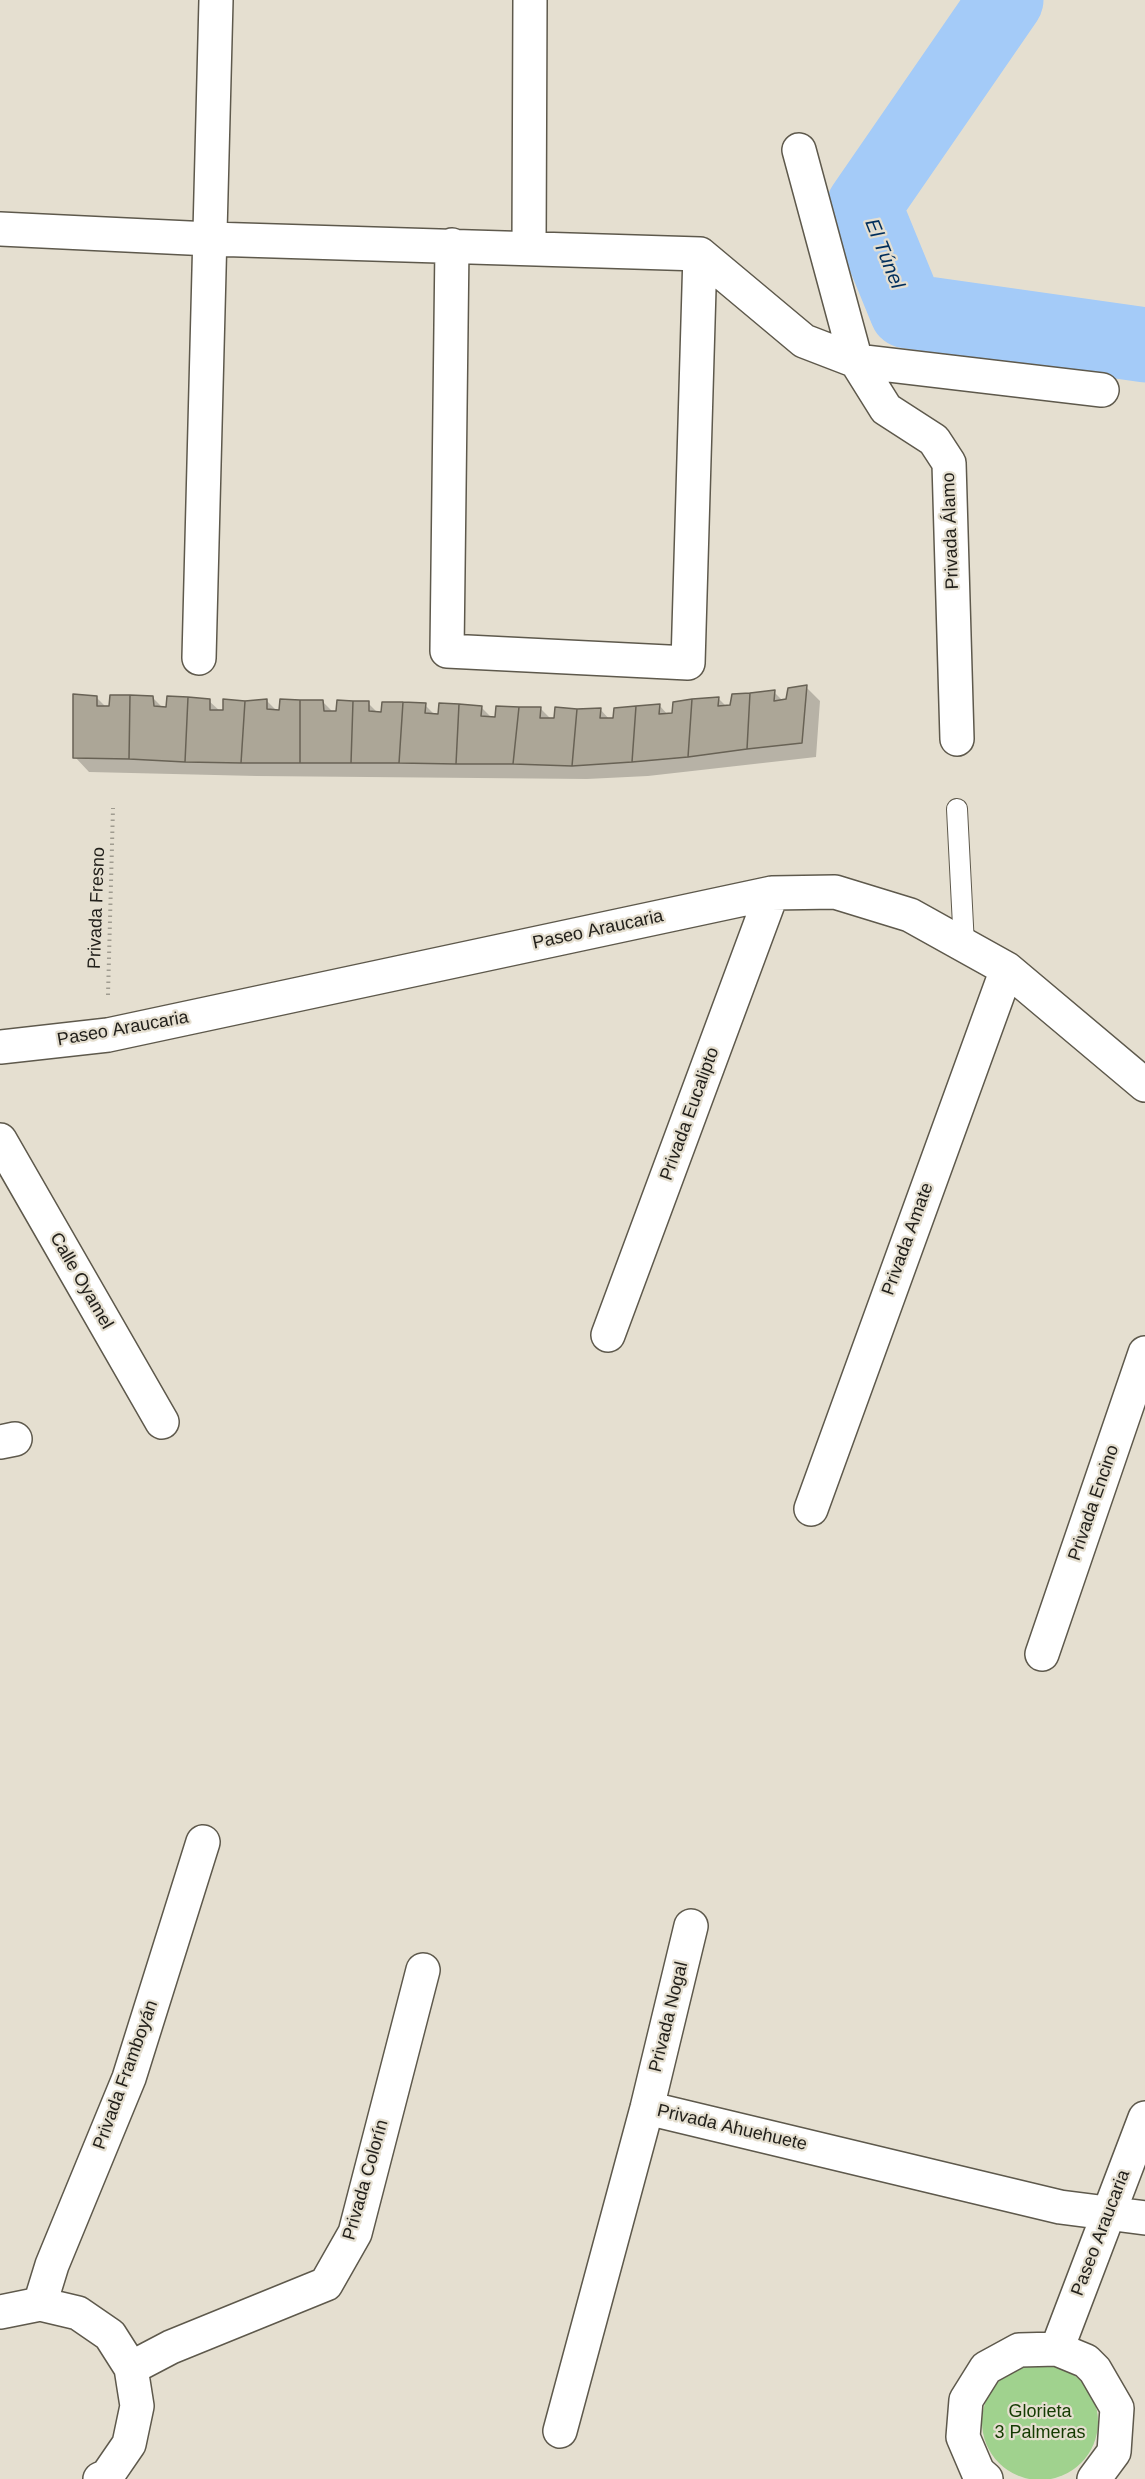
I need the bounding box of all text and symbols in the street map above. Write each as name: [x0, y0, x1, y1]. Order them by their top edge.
water label: El Túnel: [859, 215, 909, 293]
street label: Privada Álamo: [938, 472, 964, 590]
street label: Privada Fresno: [84, 847, 110, 969]
street label: Paseo Araucaria: [531, 906, 665, 954]
street label: Paseo Araucaria: [56, 1007, 190, 1051]
street label: Privada Eucalipto: [656, 1044, 724, 1184]
street label: Privada Amate: [878, 1180, 938, 1298]
street label: Calle Oyamel: [45, 1229, 117, 1333]
street label: Privada Encino: [1064, 1442, 1124, 1564]
street label: Privada Nogal: [645, 1960, 693, 2074]
street label: Privada Framboyán: [89, 1998, 163, 2152]
street label: Privada Ahuehuete: [655, 2100, 809, 2156]
street label: Privada Colorín: [339, 2117, 393, 2243]
street label: Paseo Araucaria: [1067, 2167, 1135, 2299]
park label: Glorieta 3 Palmeras: [994, 2401, 1086, 2444]

